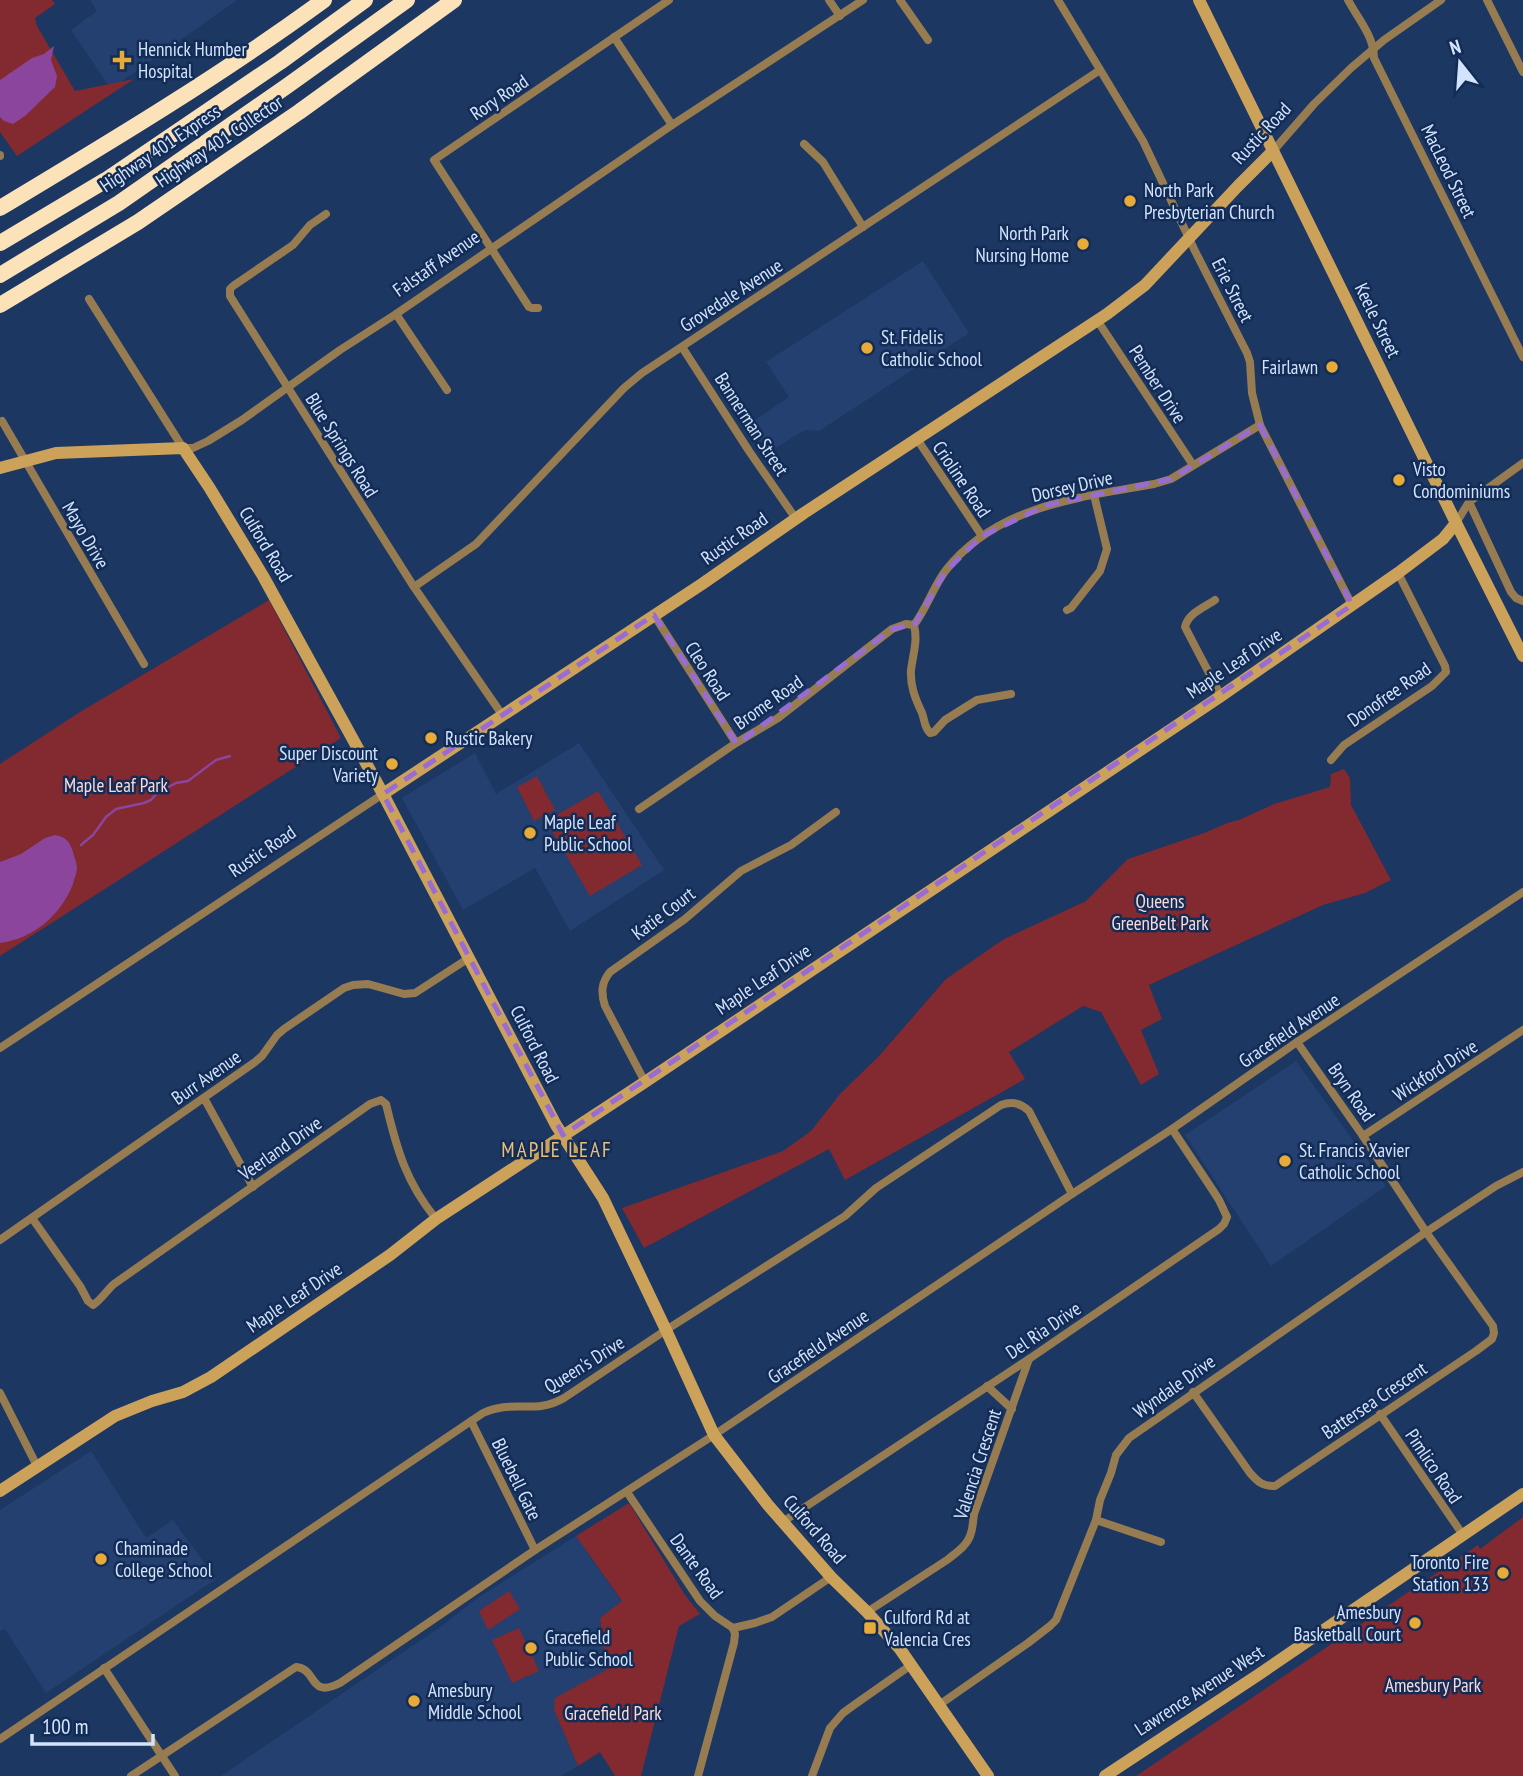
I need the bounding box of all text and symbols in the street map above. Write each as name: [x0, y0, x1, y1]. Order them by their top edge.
north arrow: [1425, 28, 1495, 98]
text: N: [1447, 34, 1463, 60]
place label: Hennick Humber Hospital: [138, 37, 247, 83]
marker: Hennick Humber Hospital: [112, 50, 132, 70]
street label: Rory Road: [465, 69, 533, 125]
street label: Highway 401 Collector: [151, 89, 288, 192]
street label: Rustic Road: [1226, 97, 1296, 169]
street label: Highway 401 Express: [95, 99, 225, 197]
street label: MacLeod Street: [1416, 120, 1482, 222]
place label: North Park Presbyterian Church: [1144, 178, 1275, 224]
marker: North Park Presbyterian Church: [1122, 193, 1138, 209]
place label: North Park Nursing Home: [976, 221, 1070, 267]
street label: Falstaff Avenue: [388, 224, 484, 302]
marker: North Park Nursing Home: [1075, 236, 1091, 252]
street label: Grovedale Avenue: [675, 253, 787, 337]
street label: Erie Street: [1207, 254, 1260, 327]
street label: Keele Street: [1350, 279, 1407, 362]
place label: St. Fidelis Catholic School: [881, 325, 983, 371]
marker: St. Fidelis Catholic School: [859, 340, 875, 356]
street label: Pember Drive: [1124, 341, 1192, 428]
place label: Fairlawn: [1262, 355, 1318, 379]
marker: Fairlawn: [1324, 359, 1340, 375]
street label: Bannerman Street: [710, 368, 795, 481]
street label: Blue Springs Road: [300, 388, 384, 502]
street label: Crioline Road: [928, 436, 996, 522]
place label: Visto Condominiums: [1412, 457, 1510, 503]
street label: Dorsey Drive: [1029, 465, 1115, 507]
marker: Visto Condominiums: [1391, 472, 1407, 488]
street label: Mayo Drive: [57, 497, 115, 573]
street label: Culford Road: [234, 502, 298, 586]
street label: Rustic Road: [696, 506, 772, 570]
street label: Maple Leaf Drive: [1182, 622, 1287, 704]
street label: Cleo Road: [680, 637, 736, 705]
street label: Donofree Road: [1343, 656, 1435, 732]
street label: Brome Road: [729, 670, 807, 734]
place label: Rustic Bakery: [445, 726, 533, 750]
marker: Rustic Bakery: [423, 730, 439, 746]
place label: Super Discount Variety: [279, 741, 379, 787]
marker: Super Discount Variety: [384, 756, 400, 772]
park label: Maple Leaf Park: [64, 773, 169, 797]
place label: Maple Leaf Public School: [544, 810, 632, 856]
street label: Rustic Road: [224, 820, 300, 882]
marker: Maple Leaf Public School: [522, 825, 538, 841]
street label: Katie Court: [627, 881, 700, 945]
park label: Queens GreenBelt Park: [1111, 889, 1209, 935]
street label: Maple Leaf Drive: [711, 938, 816, 1020]
street label: Gracefield Avenue: [1234, 987, 1344, 1073]
street label: Culford Road: [505, 1001, 565, 1087]
street label: Wickford Drive: [1388, 1034, 1482, 1106]
street label: Burr Avenue: [167, 1044, 245, 1110]
street label: Bryn Road: [1323, 1058, 1381, 1126]
street label: Veerland Drive: [233, 1111, 326, 1186]
district label: MAPLE LEAF: [501, 1136, 613, 1163]
place label: St. Francis Xavier Catholic School: [1299, 1138, 1410, 1184]
marker: St. Francis Xavier Catholic School: [1277, 1153, 1293, 1169]
street label: Maple Leaf Drive: [242, 1256, 347, 1338]
street label: Del Ria Drive: [1001, 1296, 1085, 1364]
street label: Gracefield Avenue: [763, 1303, 873, 1389]
street label: Queen's Drive: [539, 1330, 629, 1398]
street label: Wyndale Drive: [1128, 1349, 1220, 1423]
street label: Battersea Crescent: [1317, 1356, 1432, 1444]
street label: Valencia Crescent: [948, 1405, 1006, 1523]
street label: Pimlico Road: [1400, 1424, 1468, 1508]
street label: Bluebell Gate: [487, 1434, 547, 1524]
street label: Culford Road: [778, 1489, 852, 1569]
street label: Dante Road: [665, 1528, 729, 1604]
place label: Chaminade College School: [115, 1536, 213, 1582]
place label: Toronto Fire Station 133: [1410, 1550, 1489, 1596]
marker: Chaminade College School: [93, 1551, 109, 1567]
marker: Toronto Fire Station 133: [1495, 1565, 1511, 1581]
place label: Amesbury Basketball Court: [1294, 1600, 1402, 1646]
place label: Culford Rd at Valencia Cres: [883, 1605, 971, 1651]
marker: Amesbury Basketball Court: [1407, 1615, 1423, 1631]
marker: Culford Rd at Valencia Cres: [862, 1620, 878, 1636]
place label: Gracefield Public School: [545, 1625, 633, 1671]
street label: Lawrence Avenue West: [1130, 1639, 1269, 1741]
marker: Gracefield Public School: [523, 1640, 539, 1656]
park label: Amesbury Park: [1385, 1673, 1482, 1697]
place label: Amesbury Middle School: [428, 1678, 522, 1724]
marker: Amesbury Middle School: [406, 1693, 422, 1709]
park label: Gracefield Park: [564, 1701, 662, 1725]
scale bar: [32, 1702, 152, 1746]
text: 100 m: [42, 1713, 88, 1740]

